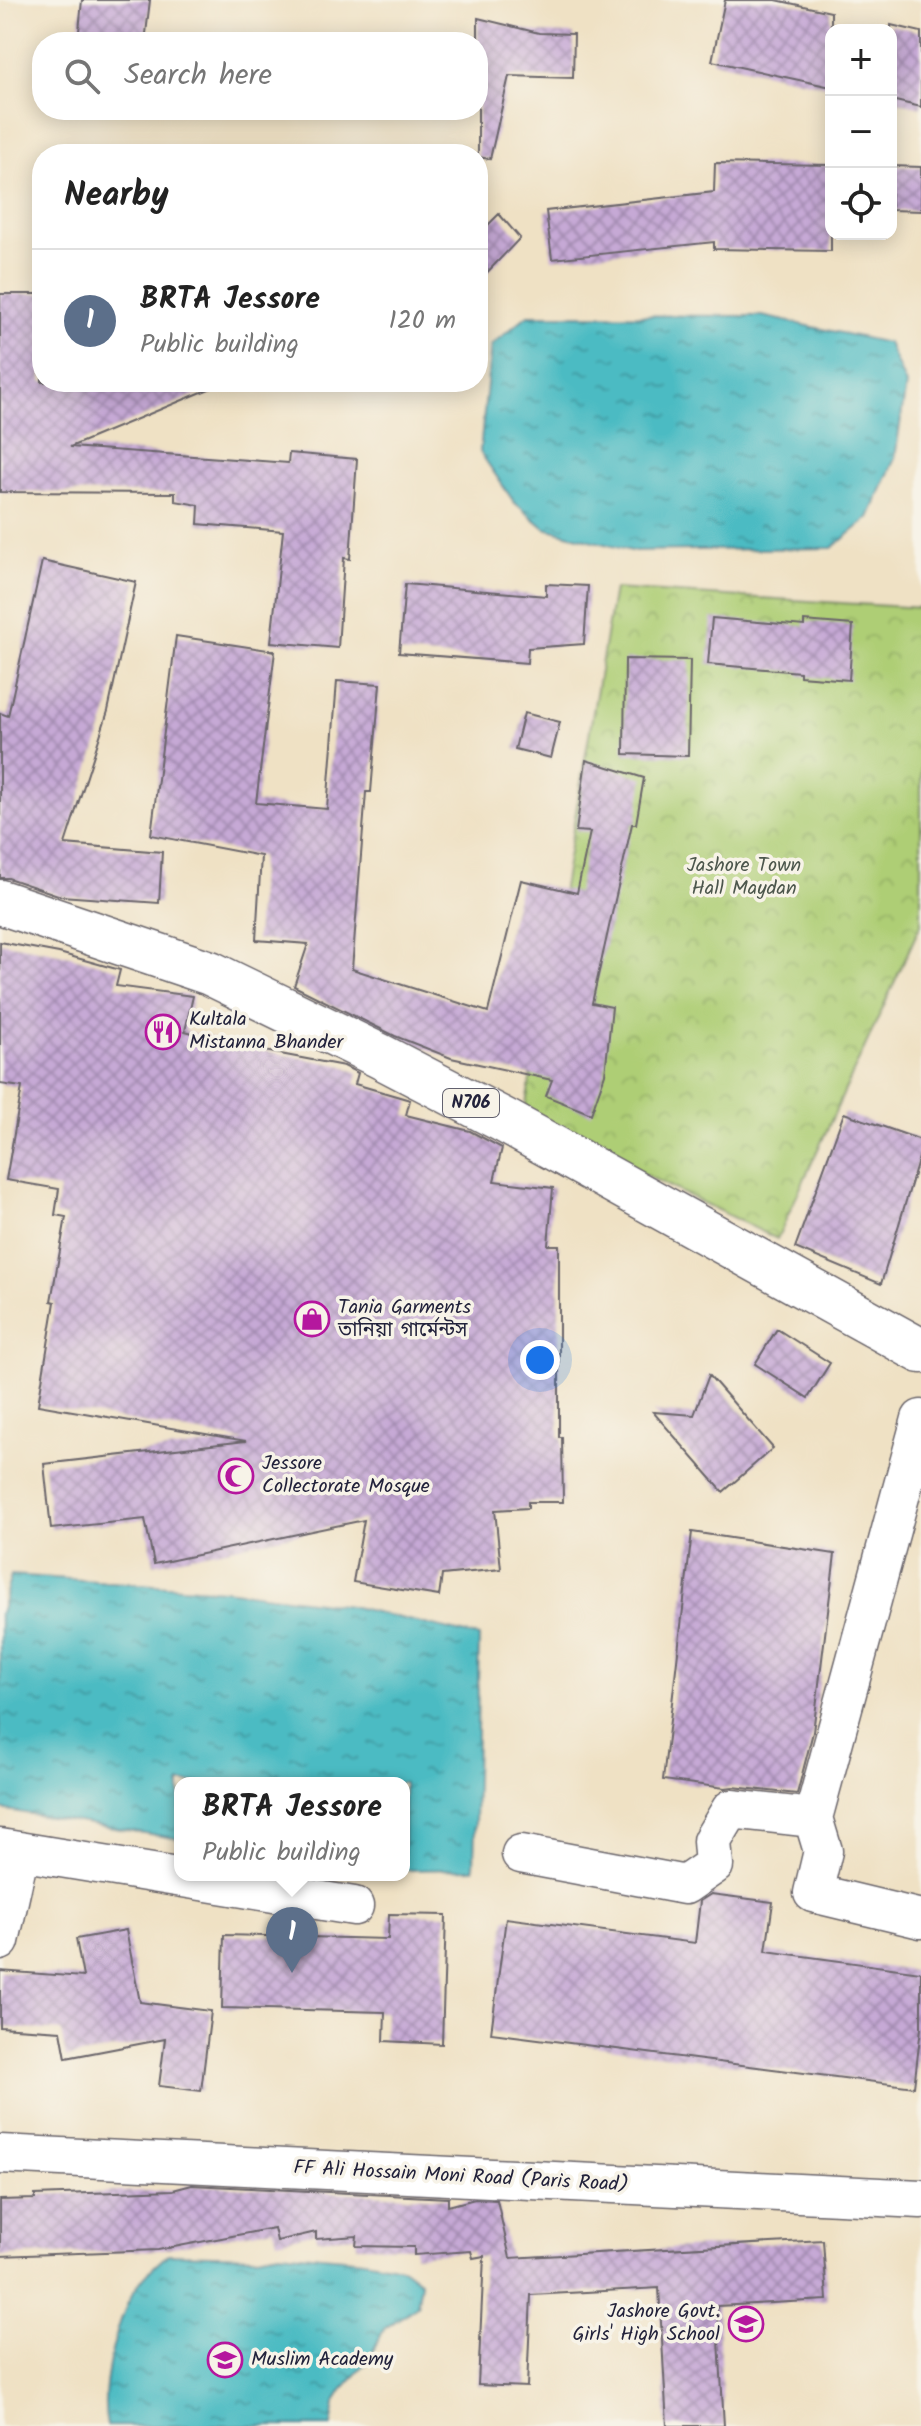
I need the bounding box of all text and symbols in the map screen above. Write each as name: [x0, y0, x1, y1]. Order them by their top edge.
map controls: [825, 24, 897, 240]
button: +: [825, 24, 897, 96]
search box: [32, 32, 488, 120]
text: Search here: [124, 52, 272, 100]
icon: search: [60, 54, 104, 98]
button: −: [825, 96, 897, 168]
button: locate: [825, 168, 897, 240]
text: Nearby: [64, 169, 169, 223]
text: BRTA Jessore: [140, 276, 320, 324]
text: 1: [86, 300, 94, 342]
text: 120 m: [389, 300, 456, 342]
text: Public building: [140, 324, 299, 366]
park label: Jashore Town Hall Maydan: [687, 850, 801, 905]
place label: Kultala Mistanna Bhander: [189, 1004, 344, 1059]
restaurant icon: Kultala Mistanna Bhander: [144, 1013, 182, 1051]
road number: N706: [443, 1089, 499, 1117]
place label: Tania Garments তানিয়া গার্মেন্টস: [337, 1292, 471, 1347]
shop icon: Tania Garments তানিয়া গার্মেন্টস: [293, 1300, 331, 1338]
your location: [520, 1340, 560, 1380]
place label: Jessore Collectorate Mosque: [262, 1448, 430, 1503]
mosque icon: Jessore Collectorate Mosque: [217, 1457, 255, 1495]
popup: [174, 1777, 410, 1881]
text: BRTA Jessore: [202, 1784, 382, 1832]
text: Public building: [202, 1832, 361, 1874]
pin: 1: [266, 1907, 318, 1973]
street label: FF Ali Hossain Moni Road (Paris Road): [293, 2152, 629, 2202]
place label: Jashore Govt. Girls' High School: [572, 2296, 720, 2351]
school or university icon: Jashore Govt. Girls' High School: [727, 2305, 765, 2343]
school or university icon: Muslim Academy: [206, 2341, 244, 2379]
place label: Muslim Academy: [251, 2344, 394, 2376]

